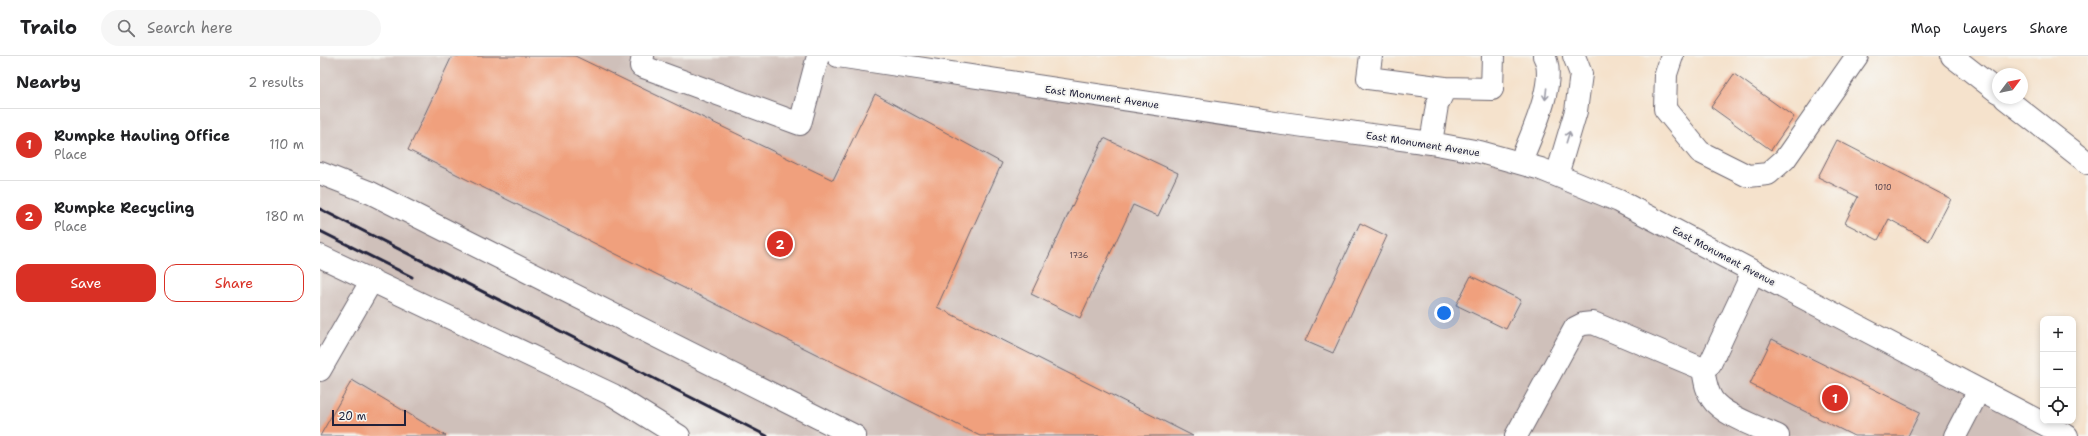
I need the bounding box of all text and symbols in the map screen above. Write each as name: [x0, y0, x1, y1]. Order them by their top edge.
search box: [101, 10, 381, 46]
text: Trailo: [20, 15, 77, 40]
icon: search: [115, 17, 137, 39]
text: Search here: [147, 18, 233, 38]
text: Map: [1911, 19, 1941, 37]
text: Layers: [1963, 19, 2007, 37]
text: Share: [2029, 19, 2068, 37]
north arrow: [1992, 68, 2028, 104]
text: Nearby: [16, 71, 81, 93]
text: 2 results: [248, 74, 304, 91]
street label: East Monument Avenue: [1044, 83, 1160, 112]
one-way arrow: [1542, 87, 1549, 100]
text: Rumpke Hauling Office: [54, 126, 230, 146]
street label: East Monument Avenue: [1365, 129, 1481, 159]
one-way arrow: [1565, 131, 1572, 144]
text: 1: [26, 136, 32, 153]
text: 110 m: [269, 136, 304, 153]
text: Place: [54, 146, 87, 163]
house number: 1010: [1874, 182, 1892, 193]
text: Rumpke Recycling: [54, 198, 194, 218]
text: 2: [24, 208, 34, 225]
text: 180 m: [265, 208, 304, 225]
text: Place: [54, 218, 87, 235]
street label: East Monument Avenue: [1670, 223, 1778, 289]
pin: 2: [767, 229, 793, 259]
house number: 1736: [1070, 250, 1089, 261]
button: Save: [16, 264, 156, 302]
button: Share: [164, 264, 304, 302]
your location: [1434, 303, 1454, 323]
map controls: [2040, 316, 2076, 424]
button: +: [2040, 316, 2076, 352]
button: −: [2040, 352, 2076, 388]
pin: 1: [1822, 383, 1848, 413]
button: locate: [2040, 388, 2076, 424]
scale bar: [332, 408, 406, 427]
text: 20 m: [338, 409, 366, 424]

